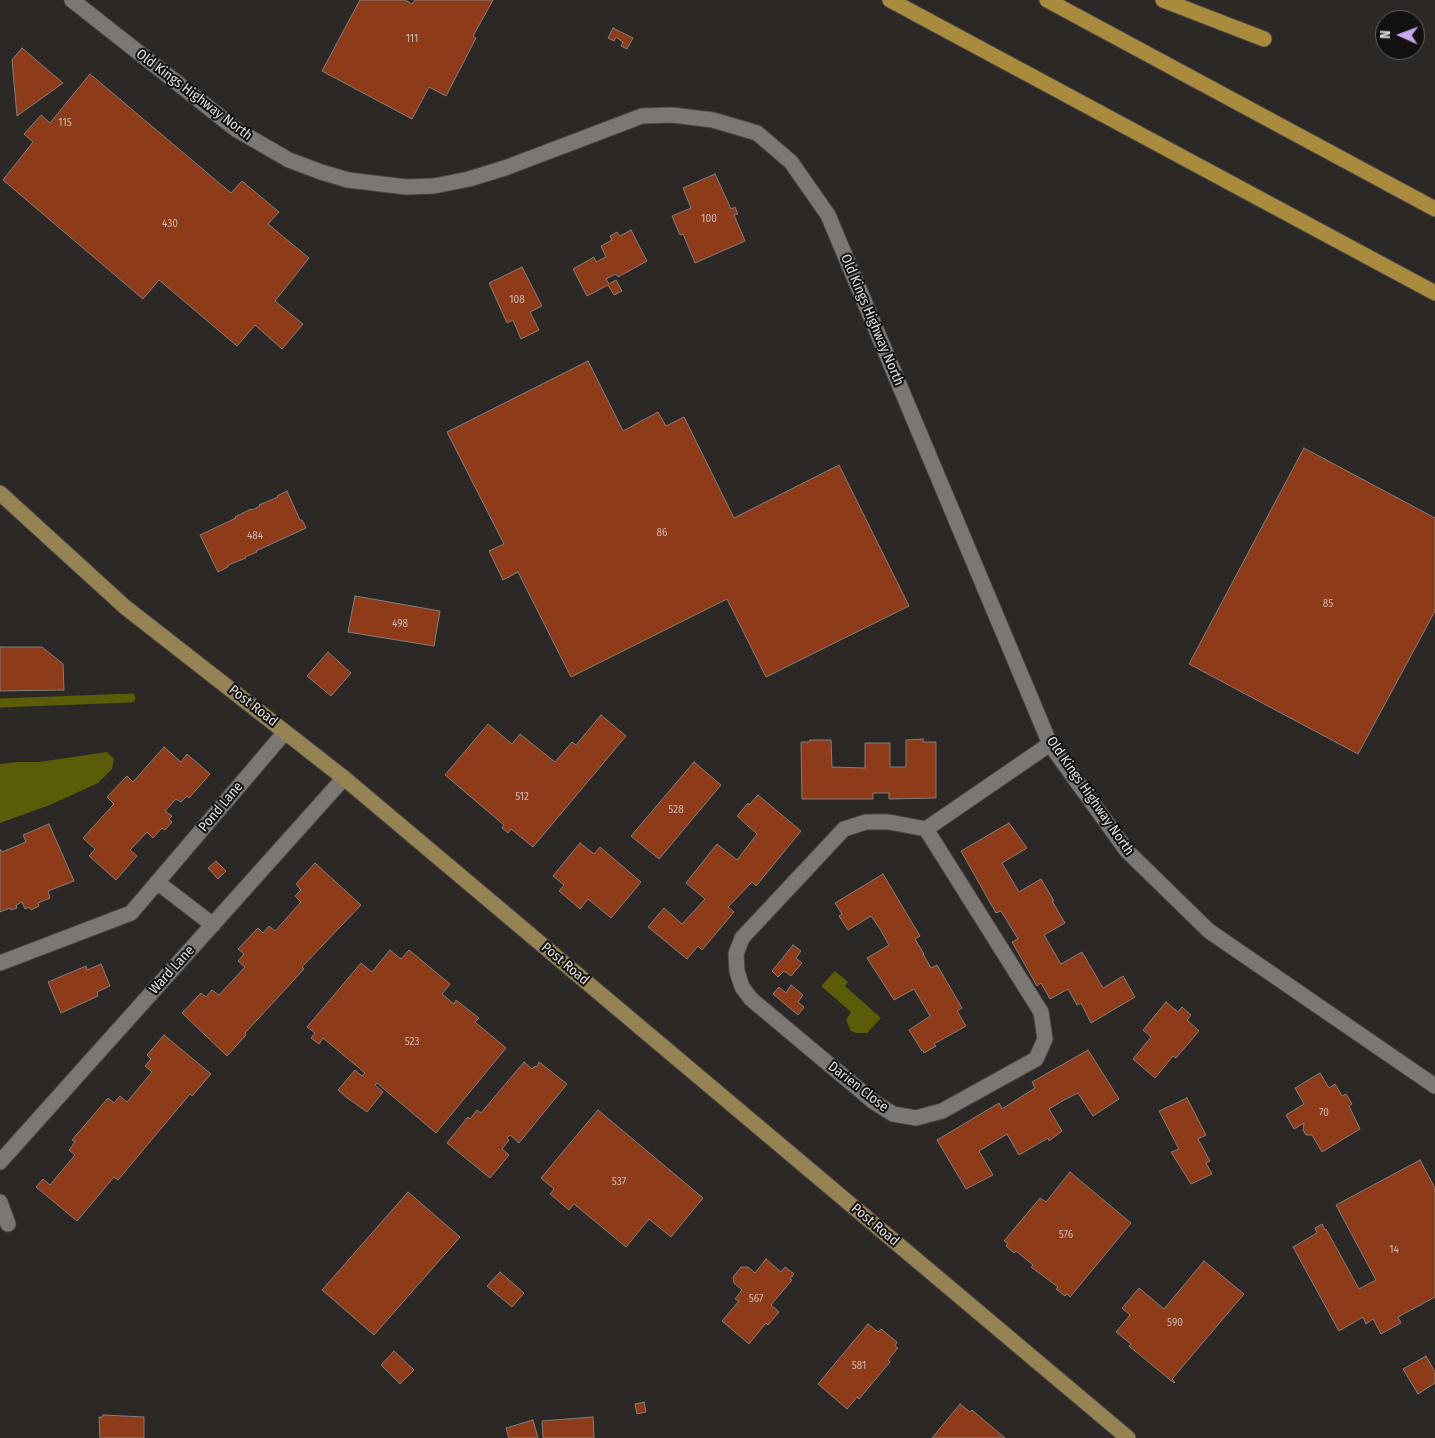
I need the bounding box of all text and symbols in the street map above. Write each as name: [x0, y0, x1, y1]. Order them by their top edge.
north arrow: [1375, 10, 1425, 60]
text: N: [1377, 30, 1394, 39]
house number: 111: [406, 32, 418, 46]
street label: Old Kings Highway North: [133, 46, 255, 144]
house number: 115: [58, 116, 72, 130]
house number: 100: [701, 212, 717, 226]
house number: 430: [162, 217, 178, 231]
street label: Old Kings Highway North: [837, 252, 907, 388]
house number: 108: [509, 293, 525, 307]
house number: 86: [657, 526, 667, 540]
house number: 484: [247, 529, 263, 543]
house number: 85: [1323, 597, 1333, 611]
house number: 498: [392, 617, 408, 631]
street label: Post Road: [225, 682, 281, 730]
street label: Old Kings Highway North: [1043, 733, 1137, 859]
street label: Pond Lane: [195, 779, 247, 835]
house number: 512: [515, 790, 529, 804]
house number: 528: [668, 803, 684, 817]
street label: Post Road: [538, 939, 592, 989]
street label: Ward Lane: [146, 942, 198, 998]
house number: 523: [405, 1035, 419, 1049]
street label: Darien Close: [825, 1058, 891, 1116]
house number: 70: [1319, 1106, 1329, 1120]
house number: 537: [612, 1175, 626, 1189]
street label: Post Road: [848, 1200, 902, 1250]
house number: 576: [1059, 1228, 1073, 1242]
house number: 14: [1389, 1243, 1399, 1257]
house number: 567: [749, 1292, 763, 1306]
house number: 590: [1167, 1316, 1183, 1330]
house number: 581: [852, 1359, 866, 1373]

